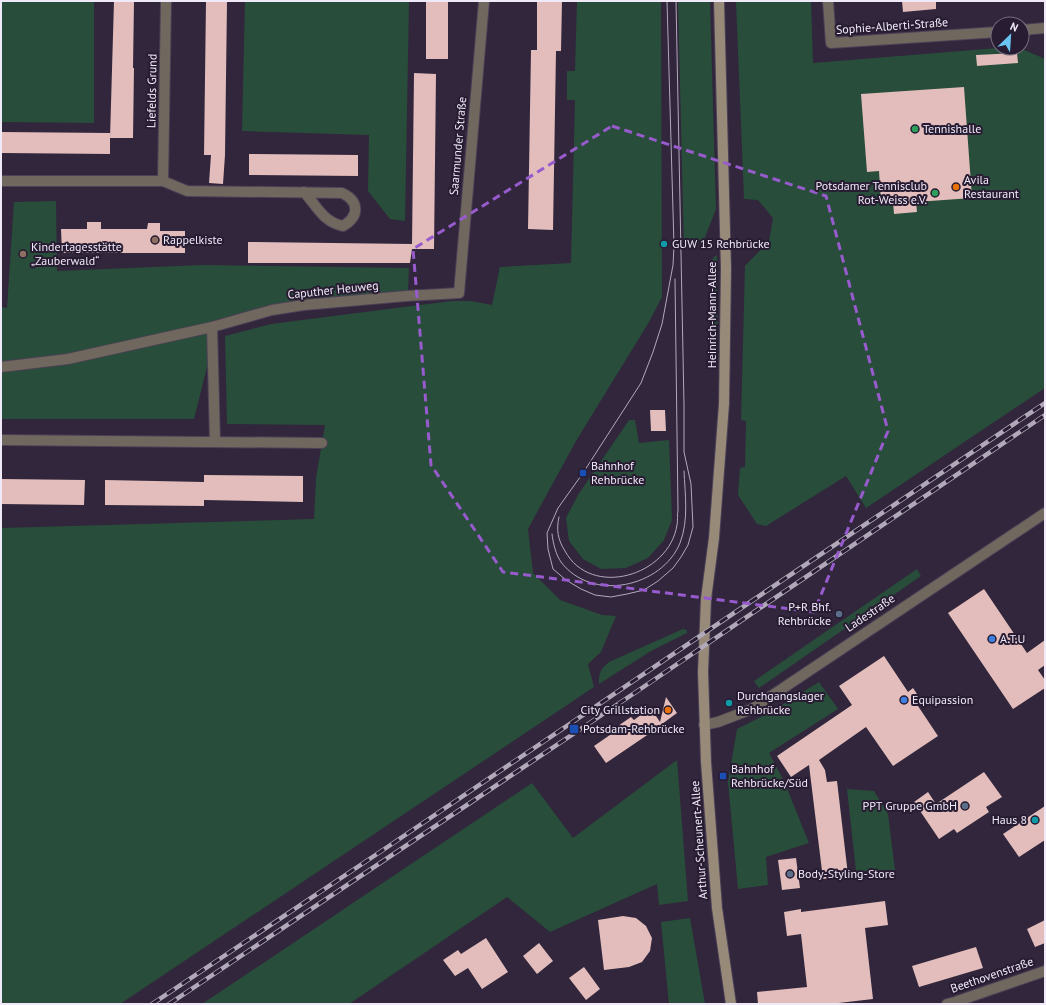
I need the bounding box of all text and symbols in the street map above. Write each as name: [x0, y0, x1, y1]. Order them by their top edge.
street label: Sophie-Alberti-Straße: [835, 14, 949, 37]
north arrow: [990, 16, 1030, 56]
text: N: [1008, 19, 1020, 35]
street label: Liefelds Grund: [143, 54, 160, 128]
street label: Saarmunder Straße: [446, 96, 469, 196]
place label: Tennishalle: [923, 121, 981, 136]
marker: Tennishalle: [910, 124, 920, 134]
place label: Avila Restaurant: [964, 172, 1019, 201]
place label: Potsdamer Tennisclub Rot-Weiss e.V.: [816, 178, 927, 207]
marker: Avila Restaurant: [951, 182, 961, 192]
marker: Potsdamer Tennisclub Rot-Weiss e.V.: [930, 188, 940, 198]
place label: Rappelkiste: [163, 232, 223, 247]
marker: Rappelkiste: [150, 235, 160, 245]
place label: GUW 15 Rehbrücke: [672, 236, 770, 251]
place label: Kindertagesstätte „Zauberwald“: [31, 239, 122, 268]
marker: GUW 15 Rehbrücke: [659, 239, 669, 249]
marker: Kindertagesstätte „Zauberwald“: [18, 249, 28, 259]
street label: Heinrich-Mann-Allee: [704, 262, 719, 368]
street label: Caputher Heuweg: [287, 277, 379, 302]
place label: Bahnhof Rehbrücke: [591, 458, 644, 487]
marker: Bahnhof Rehbrücke: [578, 468, 588, 478]
street label: Ladestraße: [842, 590, 897, 635]
place label: P+R Bhf. Rehbrücke: [778, 599, 831, 628]
marker: P+R Bhf. Rehbrücke: [834, 609, 844, 619]
place label: A.T.U: [1000, 631, 1025, 646]
marker: A.T.U: [987, 634, 997, 644]
place label: Durchgangslager Rehbrücke: [737, 688, 824, 717]
place label: Equipassion: [912, 692, 973, 707]
marker: Equipassion: [899, 695, 909, 705]
marker: Durchgangslager Rehbrücke: [724, 698, 734, 708]
place label: City Grillstation: [580, 702, 660, 717]
marker: City Grillstation: [663, 705, 673, 715]
place label: Potsdam-Rehbrücke: [583, 721, 685, 736]
marker: Potsdam-Rehbrücke: [568, 723, 580, 735]
place label: Bahnhof Rehbrücke/Süd: [731, 761, 808, 790]
marker: Bahnhof Rehbrücke/Süd: [718, 771, 728, 781]
street label: Arthur-Scheunert-Allee: [687, 780, 710, 900]
place label: PPT Gruppe GmbH: [863, 798, 957, 813]
marker: PPT Gruppe GmbH: [960, 801, 970, 811]
place label: Haus 8: [992, 812, 1027, 827]
marker: Haus 8: [1030, 815, 1040, 825]
place label: Body-Styling-Store: [798, 866, 895, 881]
marker: Body-Styling-Store: [785, 869, 795, 879]
street label: Beethovenstraße: [948, 953, 1035, 996]

